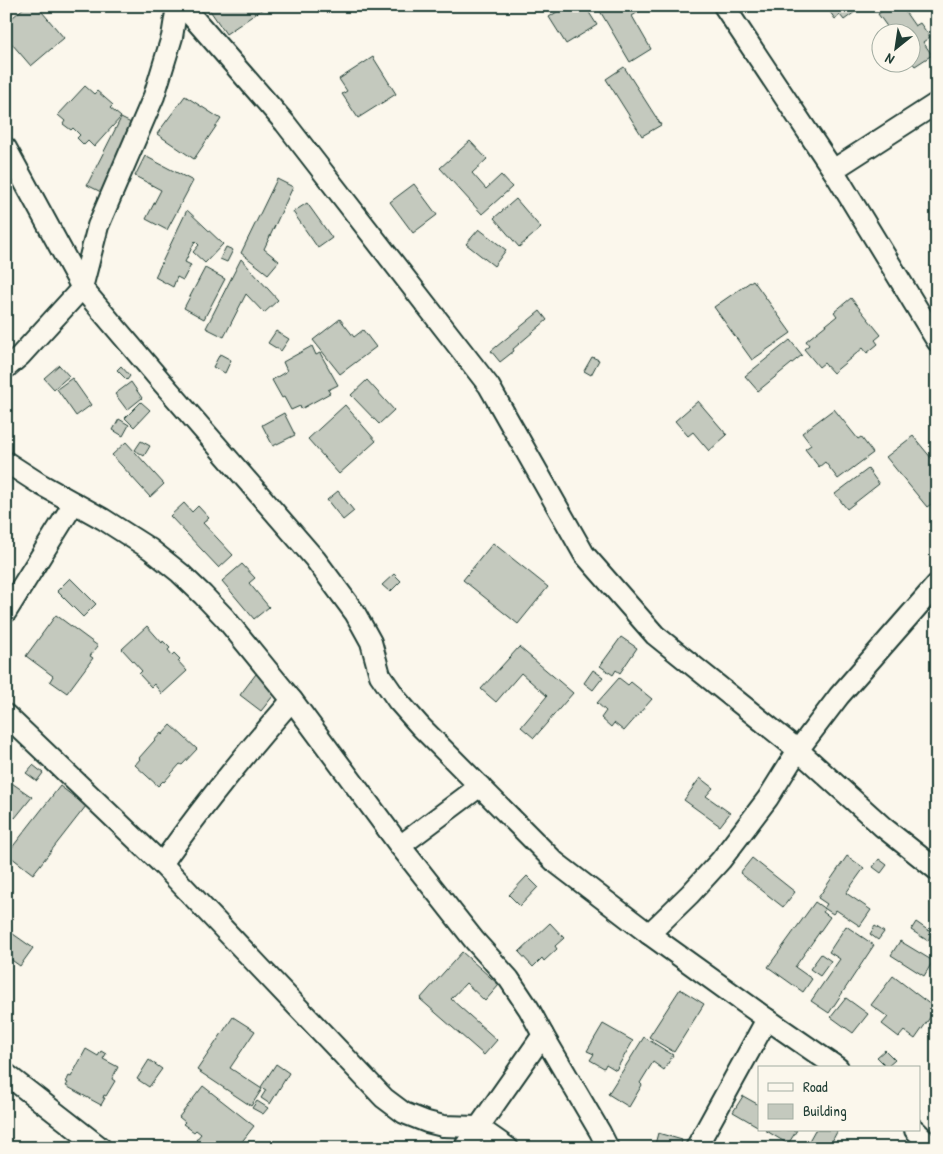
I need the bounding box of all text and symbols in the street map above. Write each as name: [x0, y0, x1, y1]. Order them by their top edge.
north arrow: [870, 22, 920, 72]
text: N: [881, 49, 897, 70]
legend: [758, 1066, 920, 1132]
text: Road: [803, 1076, 828, 1097]
text: Building: [803, 1100, 847, 1121]

